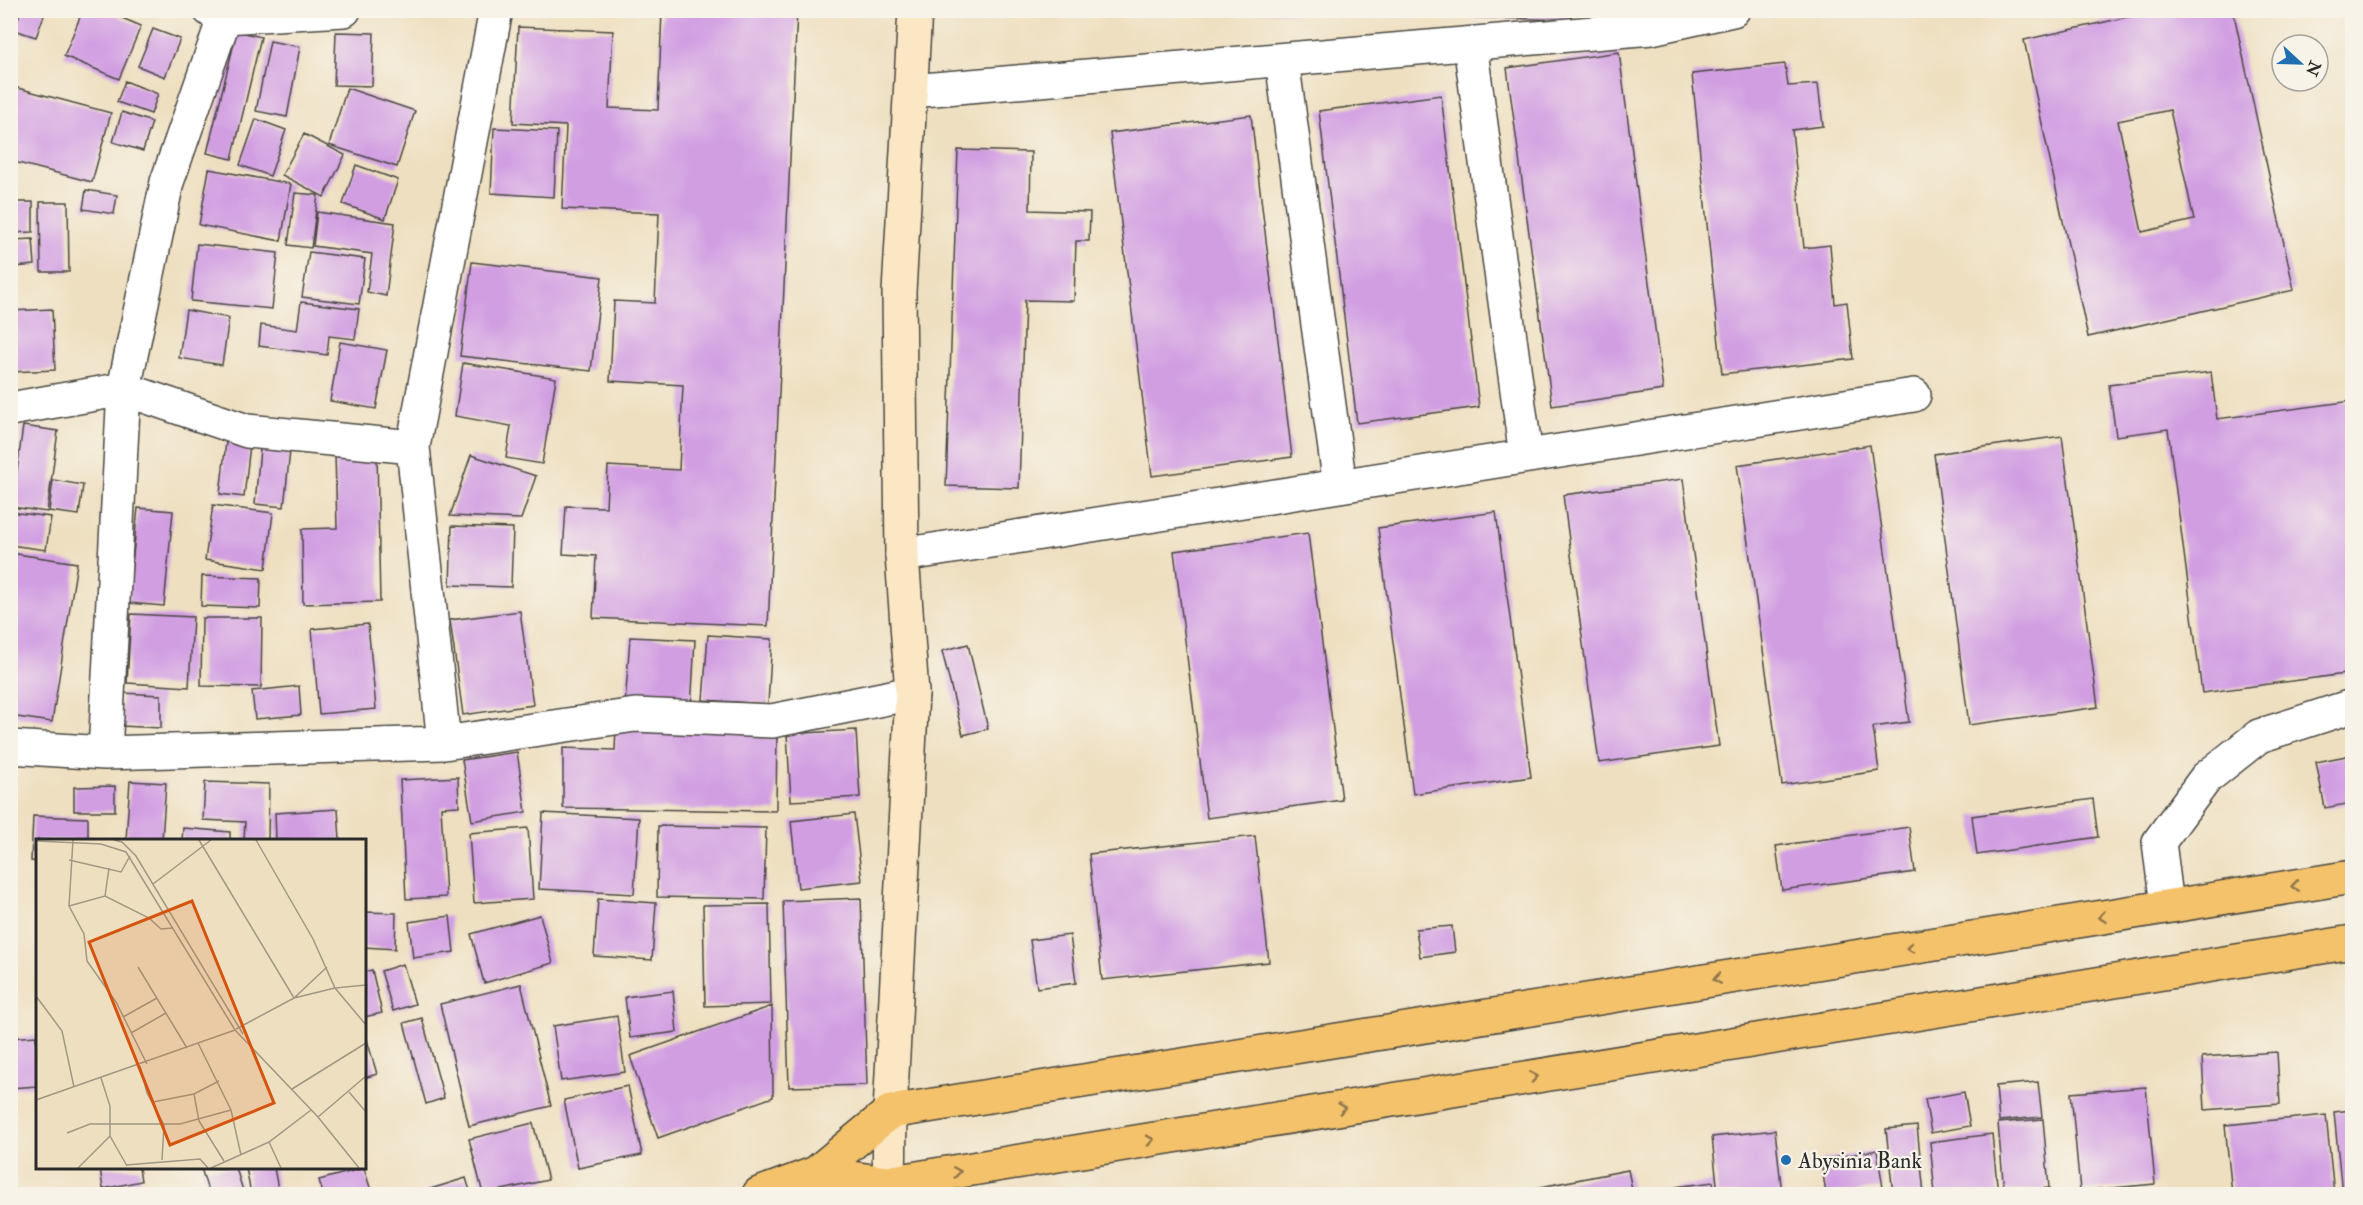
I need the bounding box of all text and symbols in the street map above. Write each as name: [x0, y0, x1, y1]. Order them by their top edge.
north arrow: [2270, 33, 2330, 93]
text: N: [2301, 57, 2325, 79]
inset map: [36, 839, 366, 1169]
one-way arrow: [2290, 879, 2300, 892]
one-way arrow: [2098, 910, 2108, 923]
one-way arrow: [1905, 941, 1915, 954]
one-way arrow: [1713, 972, 1722, 984]
one-way arrow: [1530, 1071, 1539, 1083]
one-way arrow: [1337, 1103, 1347, 1115]
one-way arrow: [1144, 1134, 1154, 1147]
place label: Abysinia Bank: [1797, 1147, 1922, 1175]
marker: Abysinia Bank: [1779, 1153, 1793, 1167]
one-way arrow: [952, 1166, 962, 1179]

